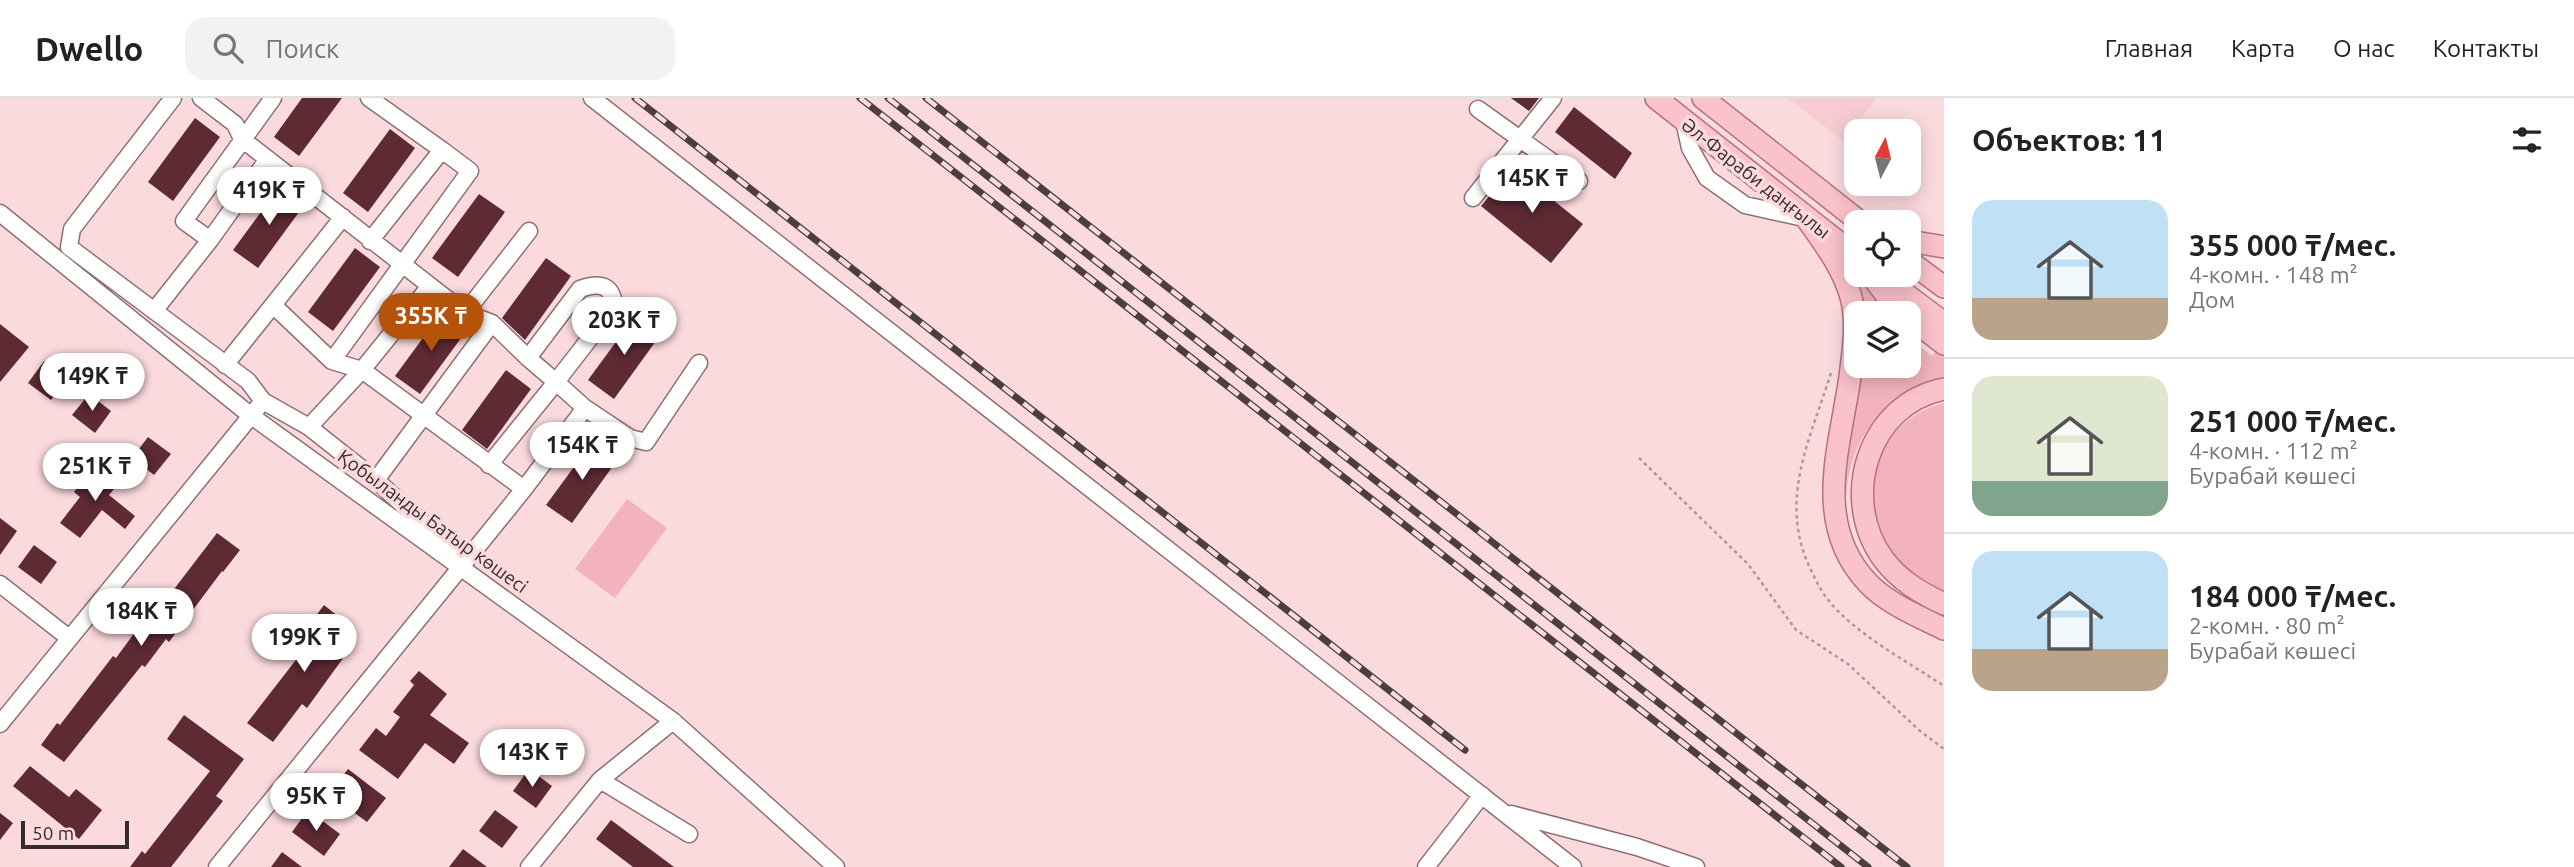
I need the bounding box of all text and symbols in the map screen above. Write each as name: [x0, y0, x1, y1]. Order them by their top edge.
search box: [185, 17, 675, 80]
icon: search: [209, 29, 247, 67]
text: Dwello: [35, 30, 143, 67]
text: Поиск: [265, 34, 339, 63]
text: Главная: [2105, 35, 2193, 62]
text: Карта: [2231, 35, 2295, 62]
text: О нас: [2333, 35, 2395, 62]
text: Контакты: [2433, 35, 2539, 62]
street label: Әл-Фараби даңғылы: [1677, 113, 1835, 243]
north arrow: [1844, 119, 1922, 196]
map controls: [1844, 119, 1921, 378]
icon: filters: [2508, 121, 2546, 159]
text: Объектов: 11: [1972, 123, 2166, 157]
pin: 145K ₸: [1475, 156, 1589, 215]
text: 145K ₸: [1496, 165, 1568, 190]
pin: 419K ₸: [212, 167, 326, 227]
text: 419K ₸: [233, 177, 305, 202]
button: locate: [1844, 210, 1921, 287]
icon: home: [2028, 228, 2112, 312]
text: 355 000 ₸/мес.: [2189, 228, 2396, 262]
text: 4-комн. · 148 m²: [2189, 262, 2358, 287]
text: Дом: [2189, 287, 2235, 312]
pin: 355K ₸: [374, 294, 488, 353]
pin: 203K ₸: [567, 298, 681, 357]
button: layers: [1844, 301, 1921, 378]
text: 355K ₸: [395, 303, 467, 328]
text: 203K ₸: [588, 307, 660, 332]
pin: 149K ₸: [35, 354, 149, 413]
text: 149K ₸: [56, 363, 128, 388]
icon: home: [2028, 404, 2112, 488]
text: 251 000 ₸/мес.: [2189, 404, 2396, 438]
pin: 154K ₸: [525, 422, 639, 482]
text: 154K ₸: [546, 432, 618, 457]
text: 4-комн. · 112 m²: [2189, 438, 2358, 463]
pin: 251K ₸: [38, 444, 152, 503]
street label: Қобыланды Батыр көшесі: [334, 445, 532, 597]
text: 251K ₸: [59, 453, 131, 478]
text: Бурабай көшесі: [2189, 463, 2356, 488]
icon: home: [2028, 579, 2112, 663]
text: 184 000 ₸/мес.: [2189, 579, 2396, 613]
pin: 184K ₸: [84, 588, 198, 648]
text: 184K ₸: [105, 598, 177, 623]
text: 2-комн. · 80 m²: [2189, 613, 2345, 638]
pin: 199K ₸: [247, 614, 361, 674]
text: 199K ₸: [268, 624, 340, 649]
text: Бурабай көшесі: [2189, 638, 2356, 663]
pin: 143K ₸: [475, 730, 589, 789]
text: 143K ₸: [496, 739, 568, 764]
pin: 95K ₸: [267, 774, 365, 833]
text: 95K ₸: [286, 783, 346, 808]
scale bar: [21, 818, 130, 850]
text: 50 m: [32, 822, 74, 844]

